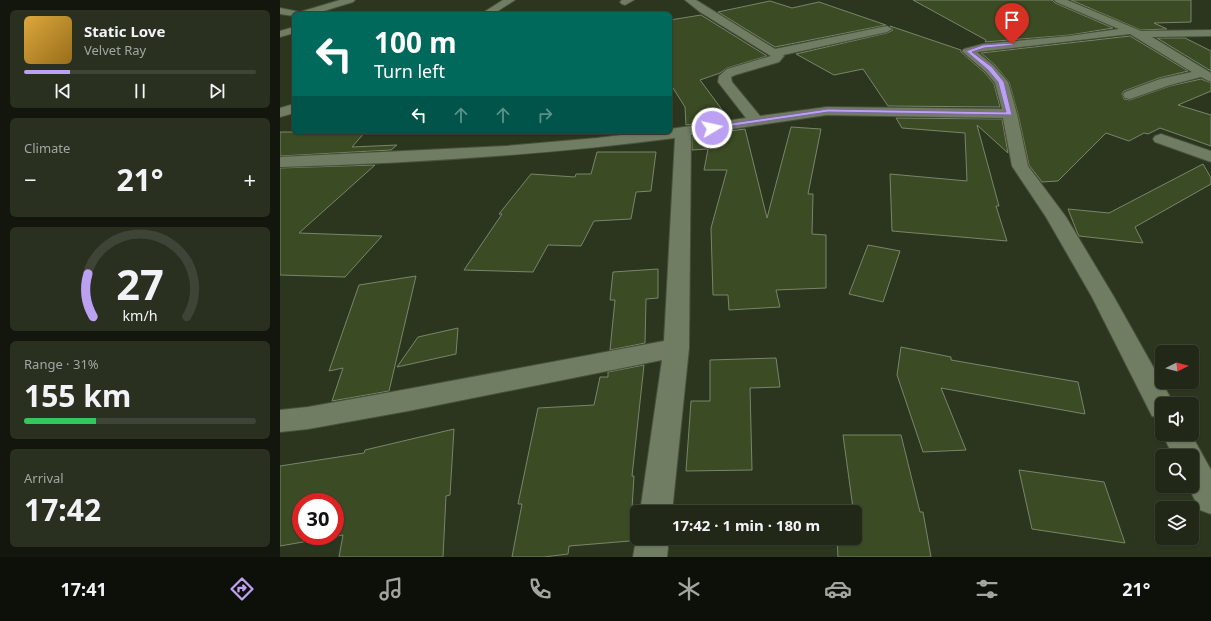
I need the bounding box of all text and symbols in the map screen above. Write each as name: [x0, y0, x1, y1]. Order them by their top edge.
pin: [995, 3, 1029, 44]
icon: arrive: [1001, 9, 1023, 31]
text: Static Love: [84, 21, 165, 41]
text: 100 m: [374, 23, 457, 61]
icon: left: [308, 28, 360, 80]
text: Velvet Ray: [84, 41, 146, 59]
text: Turn left: [374, 59, 445, 83]
icon: previous: [52, 80, 74, 102]
icon: pause: [129, 80, 151, 102]
icon: next: [206, 80, 228, 102]
icon: left: [408, 104, 430, 126]
icon: ahead: [450, 104, 472, 126]
icon: ahead: [492, 104, 514, 126]
icon: right: [534, 104, 556, 126]
position arrow: [691, 107, 733, 149]
text: Climate: [24, 139, 70, 157]
text: 21°: [116, 159, 164, 200]
text: −: [24, 164, 37, 194]
text: +: [243, 164, 256, 194]
text: 27: [116, 255, 164, 311]
text: km/h: [122, 305, 158, 324]
north arrow: [1155, 345, 1199, 389]
map controls: [1155, 345, 1199, 545]
text: Range · 31%: [24, 355, 99, 373]
text: 155 km: [24, 375, 131, 416]
button: sound: [1155, 397, 1199, 441]
button: search: [1155, 449, 1199, 493]
text: Arrival: [24, 469, 64, 487]
text: 17:42: [24, 489, 101, 530]
speed limit sign: 30: [292, 493, 344, 545]
button: layers: [1155, 501, 1199, 545]
text: 17:42 · 1 min · 180 m: [672, 515, 820, 535]
icon: directions: [228, 575, 256, 603]
icon: music: [377, 575, 405, 603]
icon: phone: [526, 575, 554, 603]
icon: climate: [675, 575, 703, 603]
icon: car: [824, 575, 852, 603]
icon: filters: [973, 575, 1001, 603]
text: 17:41: [61, 577, 107, 601]
text: 21°: [1122, 577, 1150, 601]

